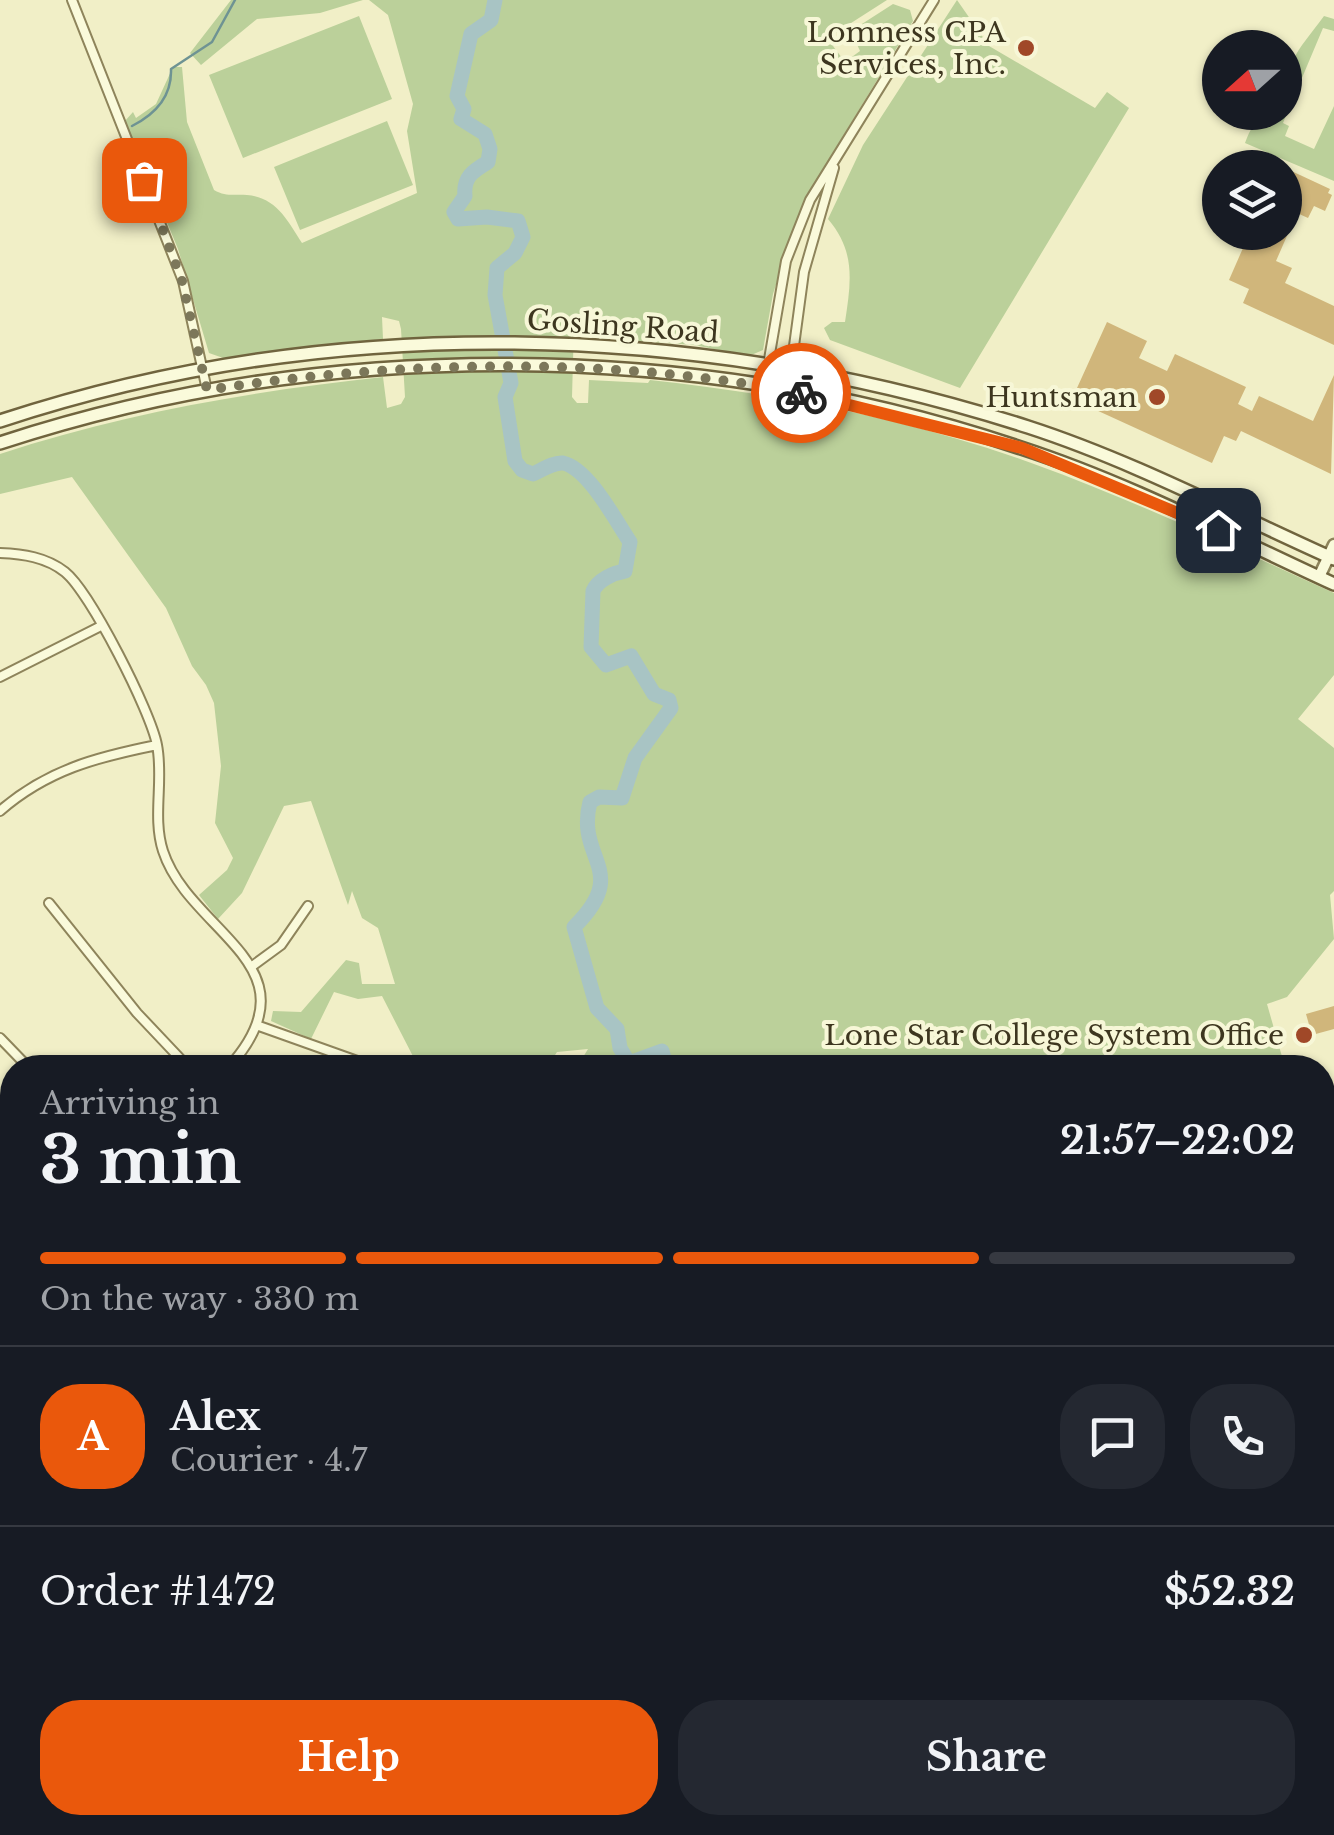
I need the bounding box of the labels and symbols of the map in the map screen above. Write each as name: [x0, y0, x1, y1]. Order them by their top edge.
place label: Lomness CPA Services, Inc.: [807, 15, 1006, 82]
north arrow: [1202, 30, 1302, 130]
marker: Lomness CPA Services, Inc.: [1015, 37, 1037, 59]
pin: [102, 138, 187, 223]
street label: Gosling Road: [526, 302, 720, 351]
courier: [751, 343, 851, 443]
place label: Huntsman: [985, 380, 1137, 415]
marker: Huntsman: [1146, 386, 1168, 408]
pin: [1176, 488, 1261, 573]
place label: Lone Star College System Office: [824, 1018, 1284, 1053]
marker: Lone Star College System Office: [1293, 1024, 1315, 1046]

